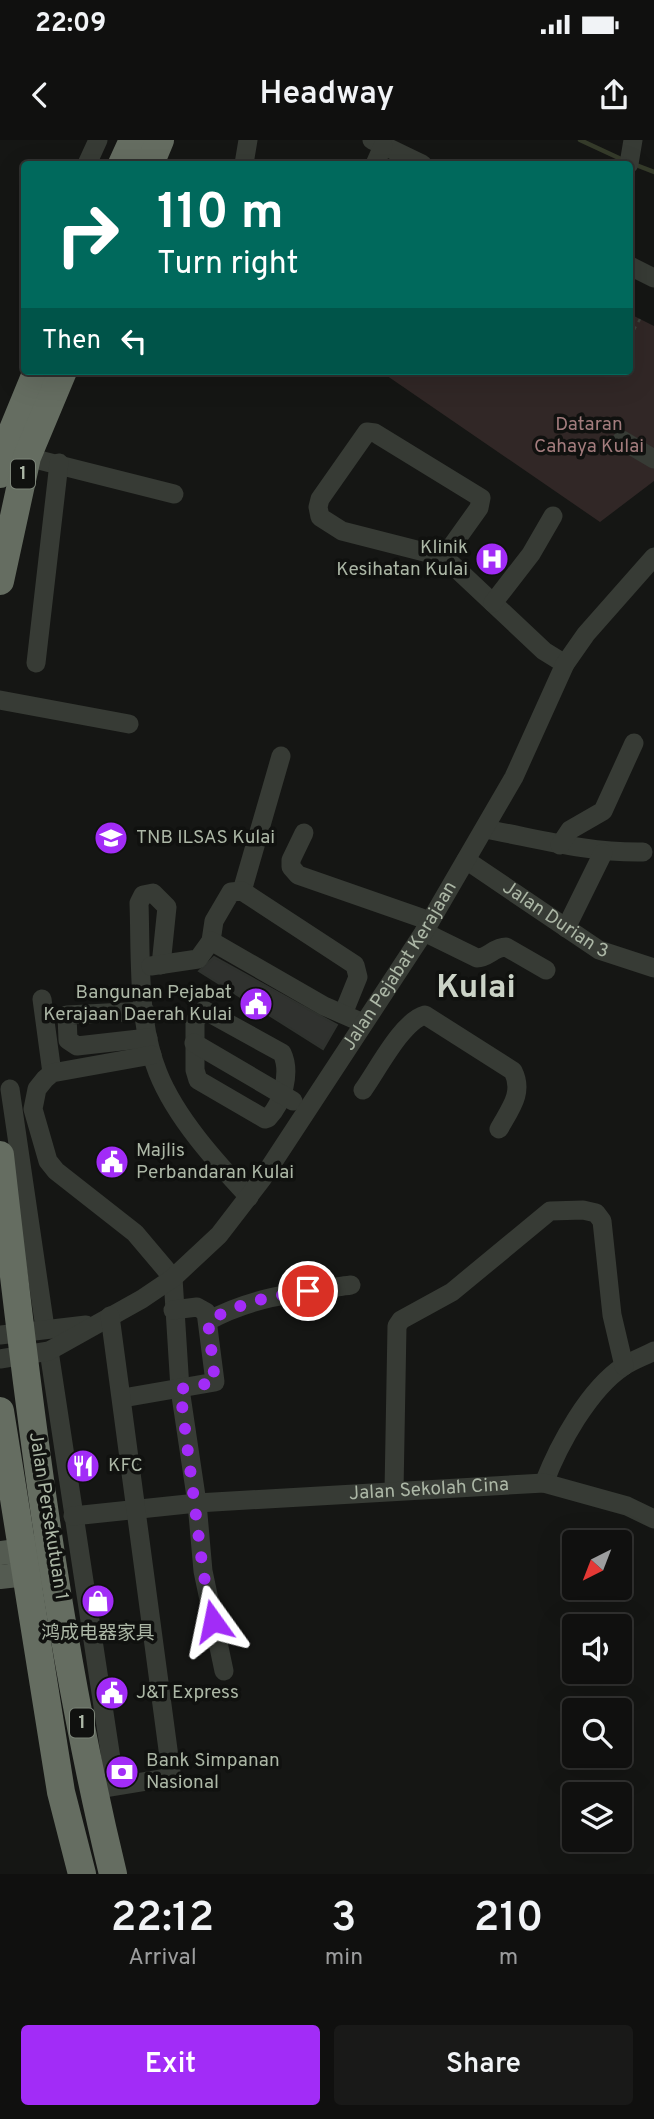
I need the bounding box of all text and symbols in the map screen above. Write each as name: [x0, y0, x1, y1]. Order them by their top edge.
text: 22:09: [35, 8, 106, 41]
text: Headway: [260, 75, 394, 115]
icon: back: [21, 76, 59, 114]
icon: share: [595, 76, 633, 114]
text: 110 m: [157, 184, 284, 246]
icon: right: [42, 189, 133, 280]
text: Turn right: [157, 245, 299, 285]
icon: left: [115, 322, 153, 360]
text: Then: [42, 325, 101, 358]
park label: Dataran Cahaya Kulai: [534, 413, 644, 459]
road number: 1: [11, 460, 35, 488]
place label: Klinik Kesihatan Kulai: [336, 536, 468, 582]
hospital icon: Klinik Kesihatan Kulai: [473, 540, 511, 578]
school or university icon: TNB ILSAS Kulai: [92, 819, 130, 857]
place label: TNB ILSAS Kulai: [136, 826, 275, 850]
street label: Jalan Durian 3: [498, 876, 611, 964]
street label: Jalan Pejabat Kerajaan: [337, 877, 463, 1055]
district label: Kulai: [436, 968, 516, 1010]
place label: Bangunan Pejabat Kerajaan Daerah Kulai: [43, 981, 232, 1027]
public building icon: Bangunan Pejabat Kerajaan Daerah Kulai: [237, 985, 275, 1023]
place label: Majlis Perbandaran Kulai: [136, 1139, 294, 1185]
public building icon: Majlis Perbandaran Kulai: [93, 1143, 131, 1181]
pin: [278, 1261, 338, 1321]
icon: arrive: [289, 1272, 327, 1310]
street label: Jalan Persekutuan 1: [23, 1430, 73, 1602]
restaurant icon: KFC: [64, 1447, 102, 1485]
place label: KFC: [108, 1454, 143, 1478]
street label: Jalan Sekolah Cina: [348, 1473, 510, 1506]
north arrow: [562, 1530, 632, 1600]
map controls: [562, 1530, 632, 1852]
shop icon: 鸿成电器家具: [79, 1582, 117, 1620]
position arrow: [176, 1584, 250, 1658]
button: sound: [562, 1614, 632, 1684]
place label: 鸿成电器家具: [41, 1622, 155, 1646]
public building icon: J&T Express: [93, 1674, 131, 1712]
place label: J&T Express: [136, 1681, 239, 1705]
button: search: [562, 1698, 632, 1768]
road number: 1: [70, 1708, 94, 1738]
place label: Bank Simpanan Nasional: [146, 1749, 280, 1795]
bank icon: Bank Simpanan Nasional: [103, 1753, 141, 1791]
button: layers: [562, 1782, 632, 1852]
text: 22:12: [111, 1893, 214, 1946]
text: 3: [331, 1893, 357, 1946]
text: 210: [474, 1893, 543, 1946]
text: Arrival: [128, 1944, 197, 1973]
text: min: [325, 1944, 363, 1973]
text: m: [499, 1944, 518, 1973]
button: Exit: [21, 2025, 320, 2105]
button: Share: [334, 2025, 633, 2105]

